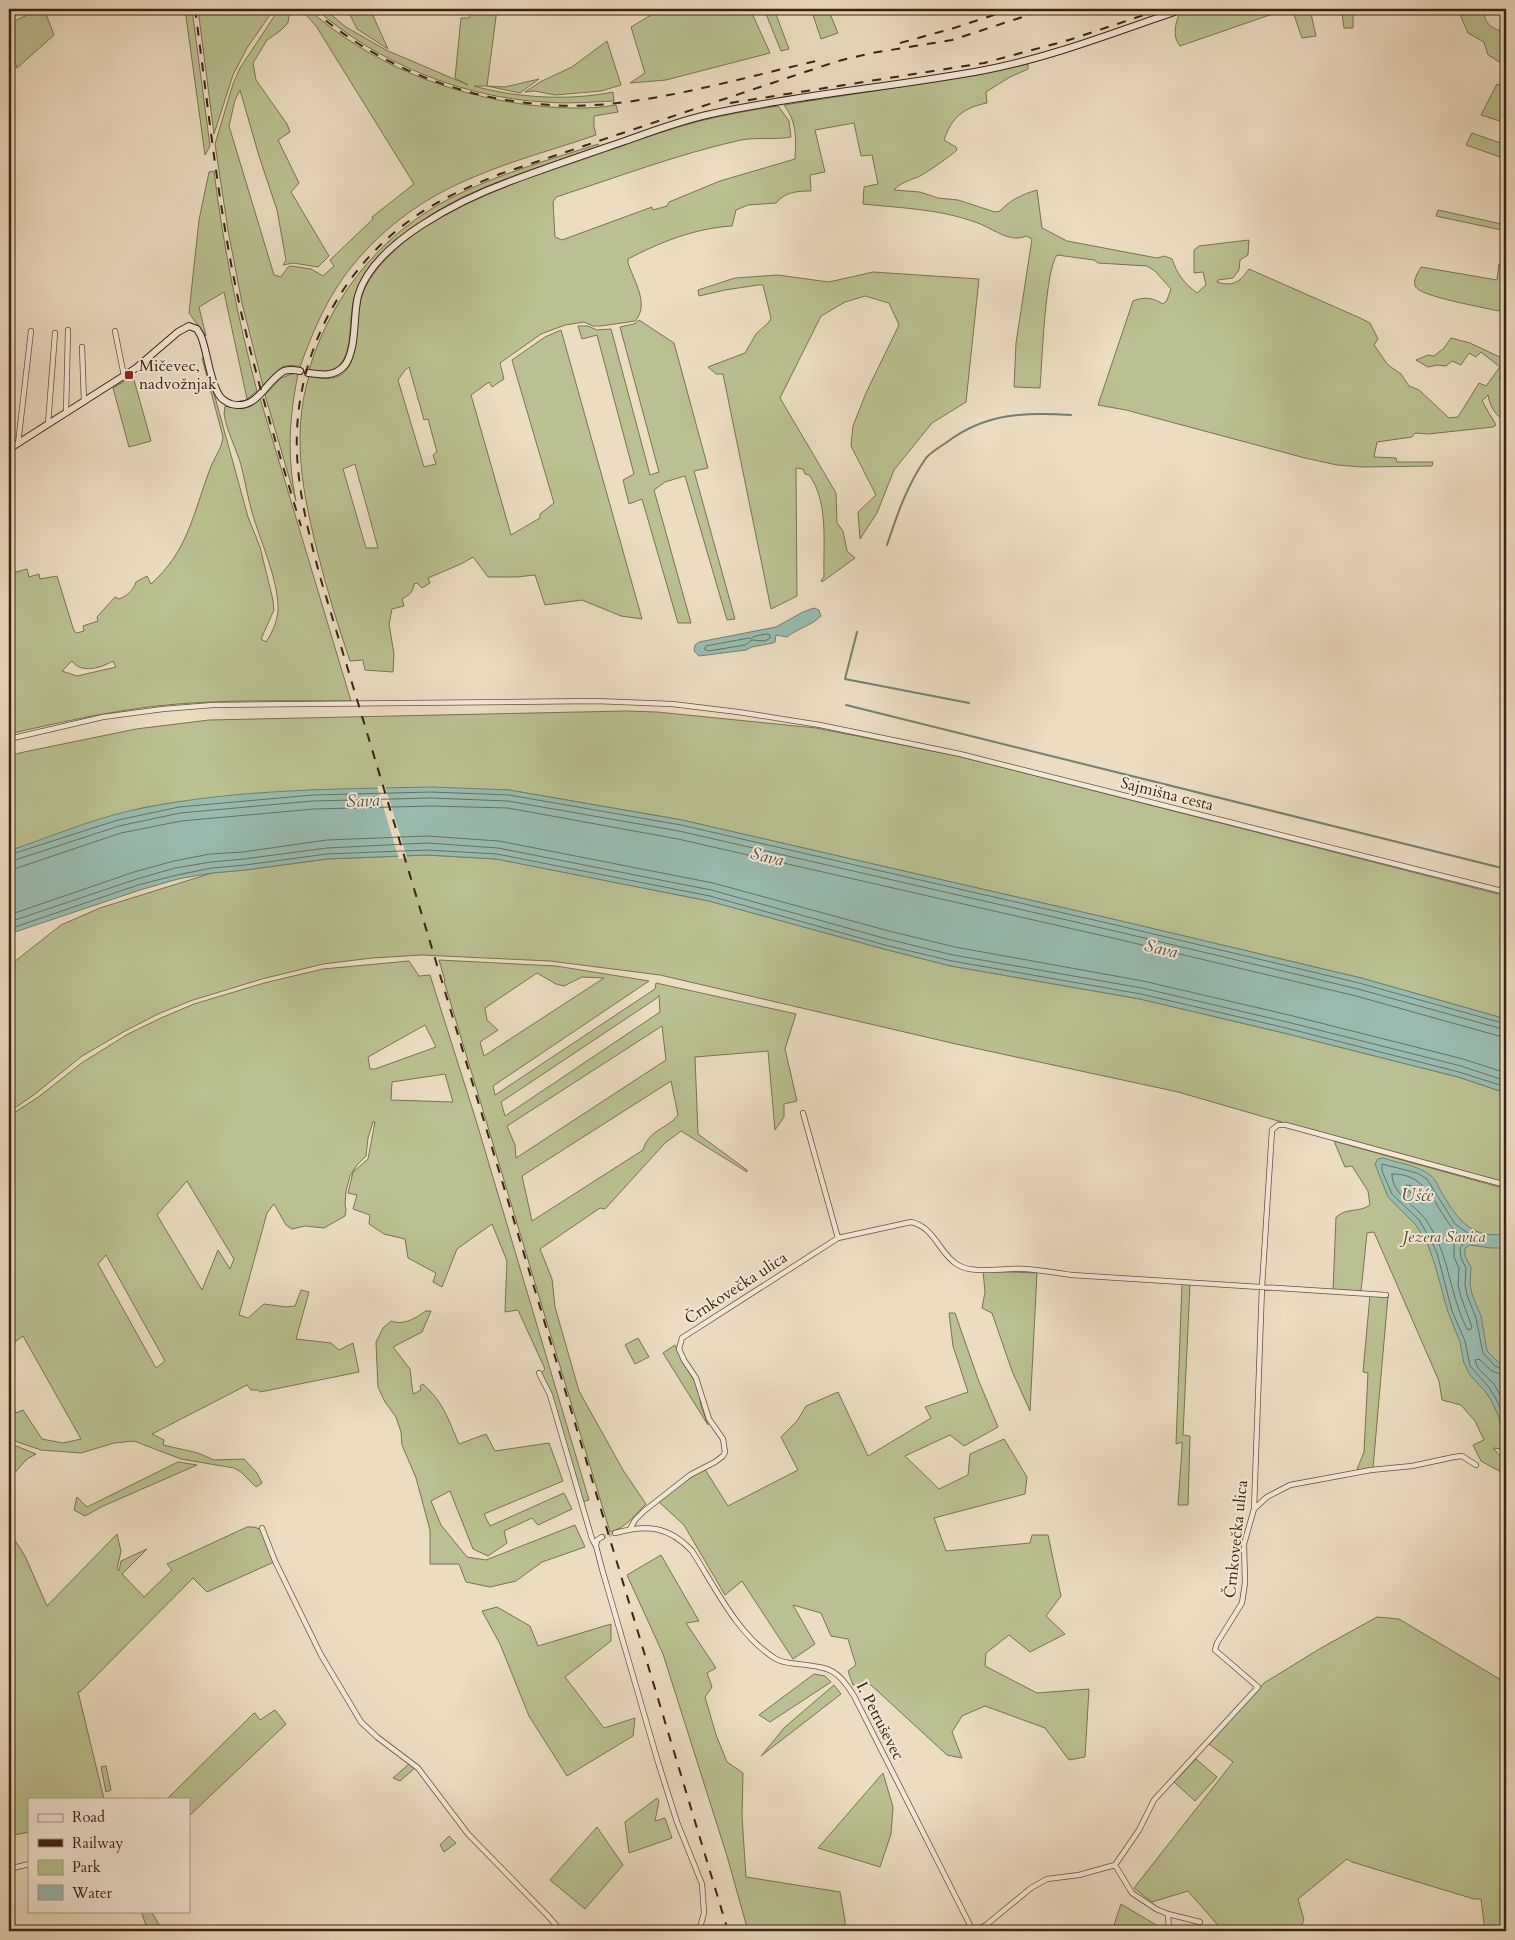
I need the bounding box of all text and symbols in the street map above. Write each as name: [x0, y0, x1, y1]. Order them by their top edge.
place label: Mičevec, nadvožnjak: [139, 355, 217, 395]
marker: Mičevec, nadvožnjak: [123, 369, 135, 381]
street label: Sajmišna cesta: [1118, 772, 1216, 816]
water label: Sava: [346, 788, 380, 814]
water label: Sava: [748, 841, 786, 873]
water label: Sava: [1142, 933, 1180, 965]
water label: Ušće: [1401, 1183, 1434, 1208]
park label: Jezera Savica: [1399, 1226, 1485, 1248]
street label: Črnkovečka ulica: [680, 1246, 792, 1329]
street label: Črnkovečka ulica: [1219, 1479, 1253, 1599]
street label: I. Petruševec: [851, 1678, 909, 1764]
legend: [28, 1798, 190, 1912]
text: Road: [72, 1807, 105, 1827]
text: Railway: [72, 1833, 123, 1853]
text: Park: [72, 1857, 101, 1877]
text: Water: [71, 1883, 113, 1903]

